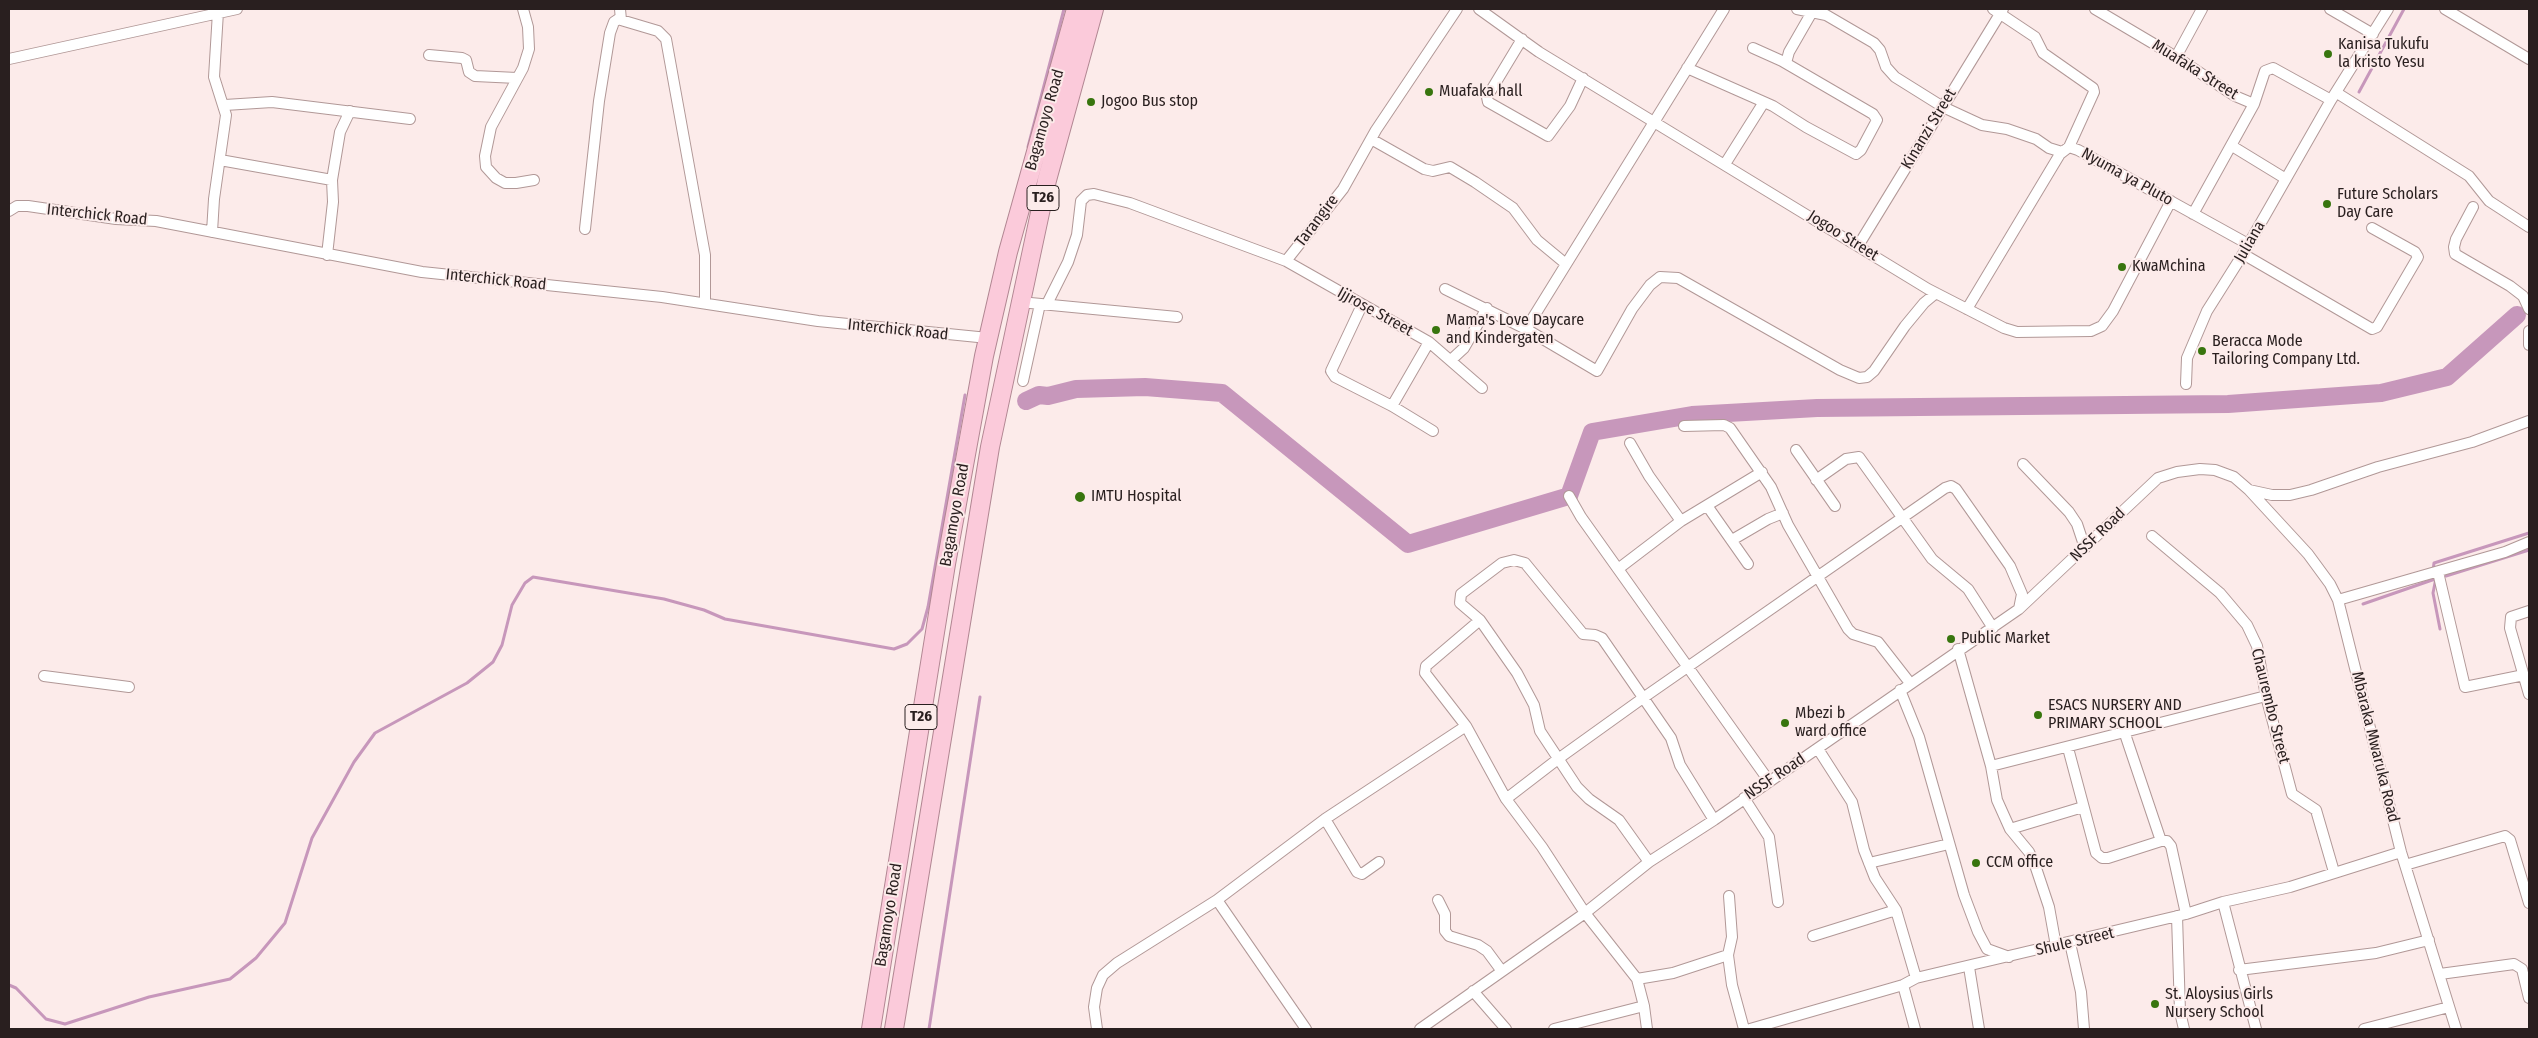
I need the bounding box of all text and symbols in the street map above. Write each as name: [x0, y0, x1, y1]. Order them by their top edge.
place label: Kanisa Tukufu la kristo Yesu: [2338, 35, 2429, 73]
street label: Muafaka Street: [2148, 36, 2242, 104]
marker: Kanisa Tukufu la kristo Yesu: [2322, 48, 2334, 60]
street label: Bagamoyo Road: [1021, 67, 1069, 173]
place label: Muafaka hall: [1439, 82, 1522, 102]
street label: Kinanzi Street: [1897, 85, 1961, 173]
marker: Muafaka hall: [1423, 86, 1435, 98]
place label: Jogoo Bus stop: [1101, 92, 1198, 112]
marker: Jogoo Bus stop: [1085, 96, 1097, 108]
street label: Nyuma ya Pluto: [2078, 144, 2176, 210]
place label: Future Scholars Day Care: [2337, 185, 2438, 223]
road number: T26: [1027, 186, 1059, 210]
street label: Tarangire: [1291, 191, 1343, 251]
marker: Future Scholars Day Care: [2321, 198, 2333, 210]
street label: Interchick Road: [46, 200, 148, 230]
street label: Jogoo Street: [1804, 207, 1882, 265]
street label: Juliana: [2230, 218, 2270, 266]
place label: KwaMchina: [2132, 257, 2205, 277]
marker: KwaMchina: [2116, 261, 2128, 273]
street label: Interchick Road: [445, 265, 547, 295]
street label: Ijjrose Street: [1334, 283, 1416, 341]
place label: Mama's Love Daycare and Kindergaten: [1446, 311, 1584, 349]
street label: Interchick Road: [847, 315, 949, 345]
marker: Mama's Love Daycare and Kindergaten: [1430, 324, 1442, 336]
place label: Beracca Mode Tailoring Company Ltd.: [2212, 332, 2360, 370]
marker: Beracca Mode Tailoring Company Ltd.: [2196, 345, 2208, 357]
street label: Bagamoyo Road: [936, 462, 974, 568]
place label: IMTU Hospital: [1091, 487, 1181, 507]
marker: IMTU Hospital: [1073, 490, 1087, 504]
street label: NSSF Road: [2066, 504, 2130, 566]
place label: Public Market: [1961, 629, 2050, 649]
marker: Public Market: [1945, 633, 1957, 645]
street label: Chaurembo Street: [2246, 646, 2294, 766]
street label: Mbaraka Mwaruka Road: [2347, 670, 2403, 824]
place label: ESACS NURSERY AND PRIMARY SCHOOL: [2048, 696, 2182, 734]
road number: T26: [905, 704, 937, 730]
place label: Mbezi b ward office: [1795, 704, 1867, 742]
marker: ESACS NURSERY AND PRIMARY SCHOOL: [2032, 709, 2044, 721]
marker: Mbezi b ward office: [1779, 717, 1791, 729]
street label: NSSF Road: [1741, 750, 1809, 804]
place label: CCM office: [1986, 853, 2053, 873]
marker: CCM office: [1970, 857, 1982, 869]
street label: Bagamoyo Road: [871, 862, 907, 968]
street label: Shule Street: [2034, 924, 2116, 960]
place label: St. Aloysius Girls Nursery School: [2165, 985, 2273, 1023]
marker: St. Aloysius Girls Nursery School: [2149, 998, 2161, 1010]

